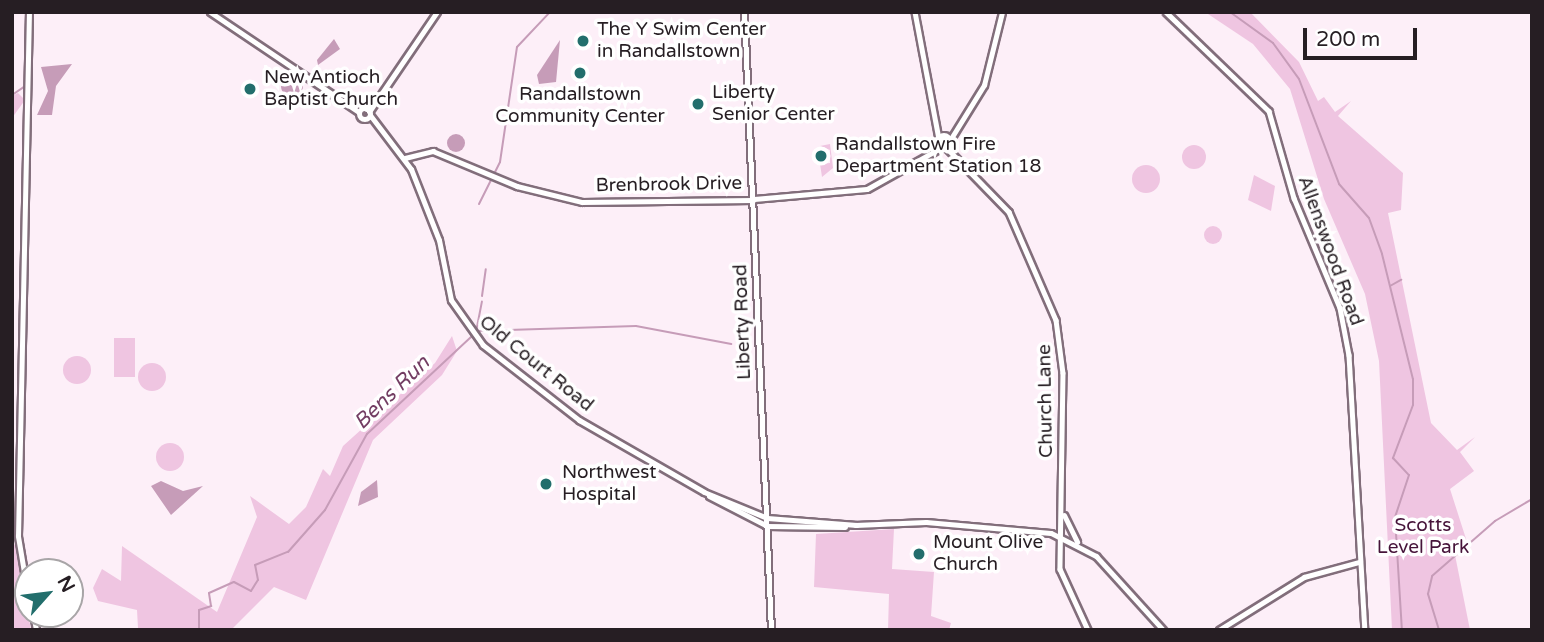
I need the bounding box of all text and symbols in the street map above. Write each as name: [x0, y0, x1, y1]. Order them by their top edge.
scale bar: [1306, 14, 1420, 58]
place label: The Y Swim Center in Randallstown: [597, 19, 766, 63]
text: 200 m: [1316, 27, 1380, 52]
marker: The Y Swim Center in Randallstown: [575, 33, 591, 49]
marker: Randallstown Community Center: [572, 65, 588, 81]
place label: New Antioch Baptist Church: [264, 67, 398, 111]
marker: New Antioch Baptist Church: [242, 81, 258, 97]
place label: Liberty Senior Center: [712, 82, 835, 126]
place label: Randallstown Community Center: [495, 84, 665, 128]
marker: Liberty Senior Center: [690, 96, 706, 112]
place label: Randallstown Fire Department Station 18: [835, 134, 1042, 178]
marker: Randallstown Fire Department Station 18: [813, 148, 829, 164]
street label: Brenbrook Drive: [596, 172, 742, 198]
street label: Allenswood Road: [1292, 173, 1368, 329]
street label: Liberty Road: [730, 264, 756, 380]
street label: Old Court Road: [474, 311, 598, 417]
street label: Church Lane: [1034, 344, 1058, 458]
water label: Bens Run: [349, 351, 435, 435]
place label: Northwest Hospital: [562, 462, 656, 506]
marker: Northwest Hospital: [536, 474, 556, 494]
park label: Scotts Level Park: [1377, 515, 1469, 559]
place label: Mount Olive Church: [933, 532, 1043, 576]
marker: Mount Olive Church: [911, 546, 927, 562]
north arrow: [14, 558, 84, 628]
text: N: [52, 572, 79, 596]

